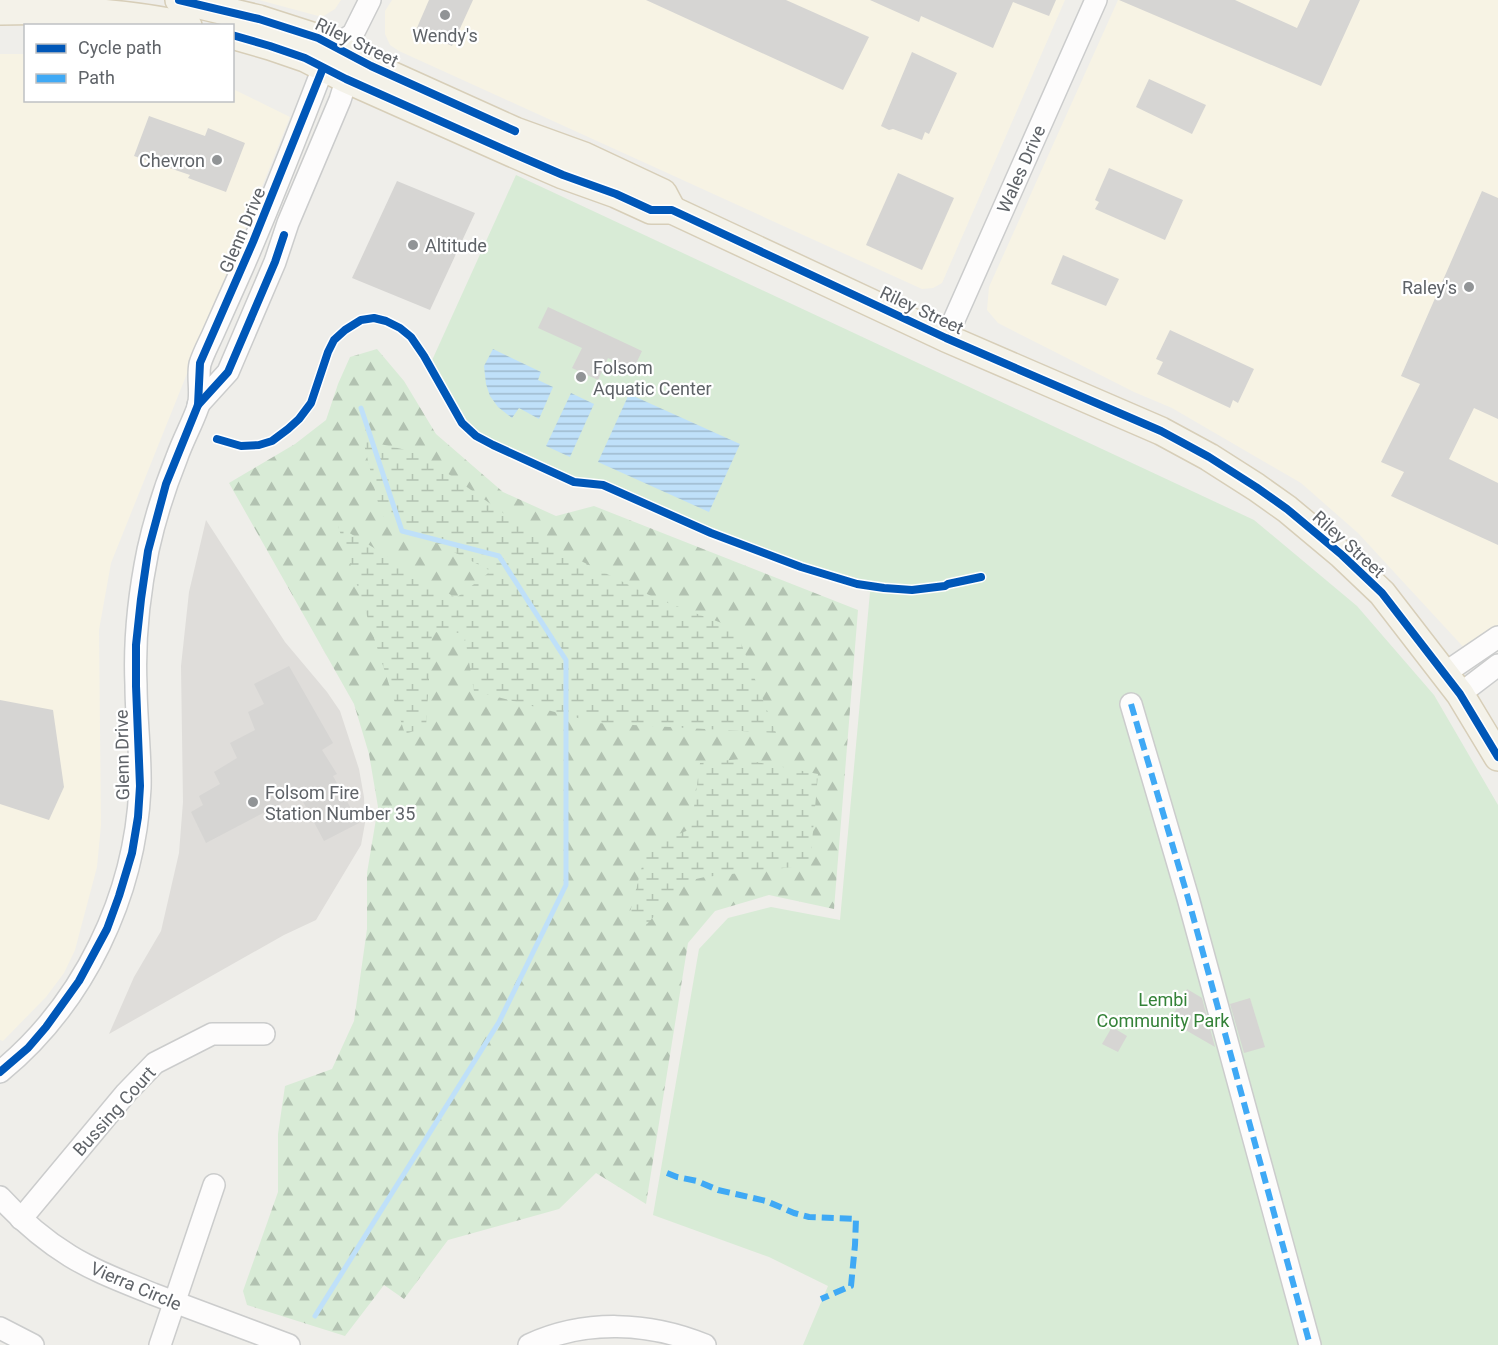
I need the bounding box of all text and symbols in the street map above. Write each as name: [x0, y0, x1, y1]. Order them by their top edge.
marker: Wendy's: [438, 8, 452, 22]
street label: Riley Street: [312, 13, 402, 71]
legend: [24, 24, 234, 102]
place label: Wendy's: [412, 25, 478, 46]
text: Cycle path: [78, 37, 162, 58]
text: Path: [78, 67, 115, 88]
street label: Wales Drive: [992, 122, 1050, 216]
place label: Chevron: [139, 150, 205, 171]
marker: Chevron: [210, 153, 224, 167]
street label: Glenn Drive: [215, 184, 269, 276]
place label: Altitude: [425, 235, 487, 256]
marker: Altitude: [406, 238, 420, 252]
place label: Raley's: [1402, 277, 1457, 298]
marker: Raley's: [1462, 280, 1476, 294]
street label: Riley Street: [877, 282, 967, 339]
place label: Folsom Aquatic Center: [593, 357, 712, 399]
marker: Folsom Aquatic Center: [574, 370, 588, 384]
street label: Riley Street: [1309, 506, 1389, 582]
street label: Glenn Drive: [111, 709, 133, 801]
place label: Folsom Fire Station Number 35: [265, 782, 415, 824]
marker: Folsom Fire Station Number 35: [246, 795, 260, 809]
park label: Lembi Community Park: [1097, 989, 1230, 1031]
street label: Bussing Court: [68, 1062, 160, 1160]
street label: Vierra Circle: [87, 1257, 185, 1315]

